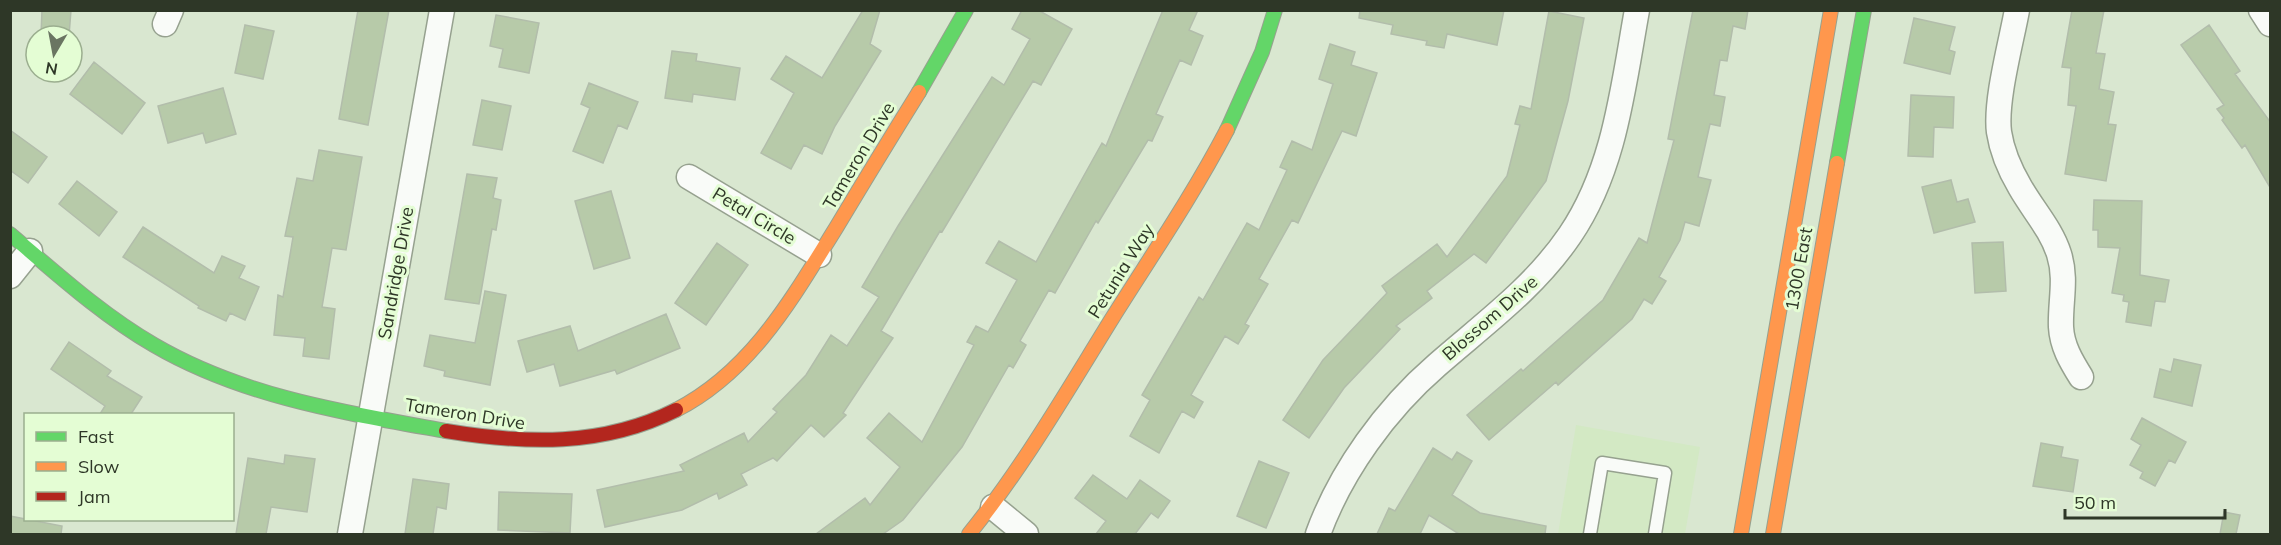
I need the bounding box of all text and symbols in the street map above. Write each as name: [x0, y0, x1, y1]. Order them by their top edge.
north arrow: [24, 24, 84, 84]
text: N: [44, 58, 59, 80]
street label: Tameron Drive: [817, 98, 900, 214]
street label: Petal Circle: [708, 182, 800, 249]
street label: Sandridge Drive: [373, 205, 418, 341]
street label: Petunia Way: [1082, 219, 1159, 322]
street label: 1300 East: [1780, 225, 1817, 312]
street label: Blossom Drive: [1437, 270, 1542, 365]
street label: Tameron Drive: [403, 393, 527, 434]
legend: [24, 413, 234, 521]
text: Fast: [78, 425, 114, 448]
text: Slow: [78, 455, 120, 478]
scale bar: [2065, 482, 2226, 520]
text: Jam: [78, 485, 111, 508]
text: 50 m: [2074, 491, 2116, 514]

